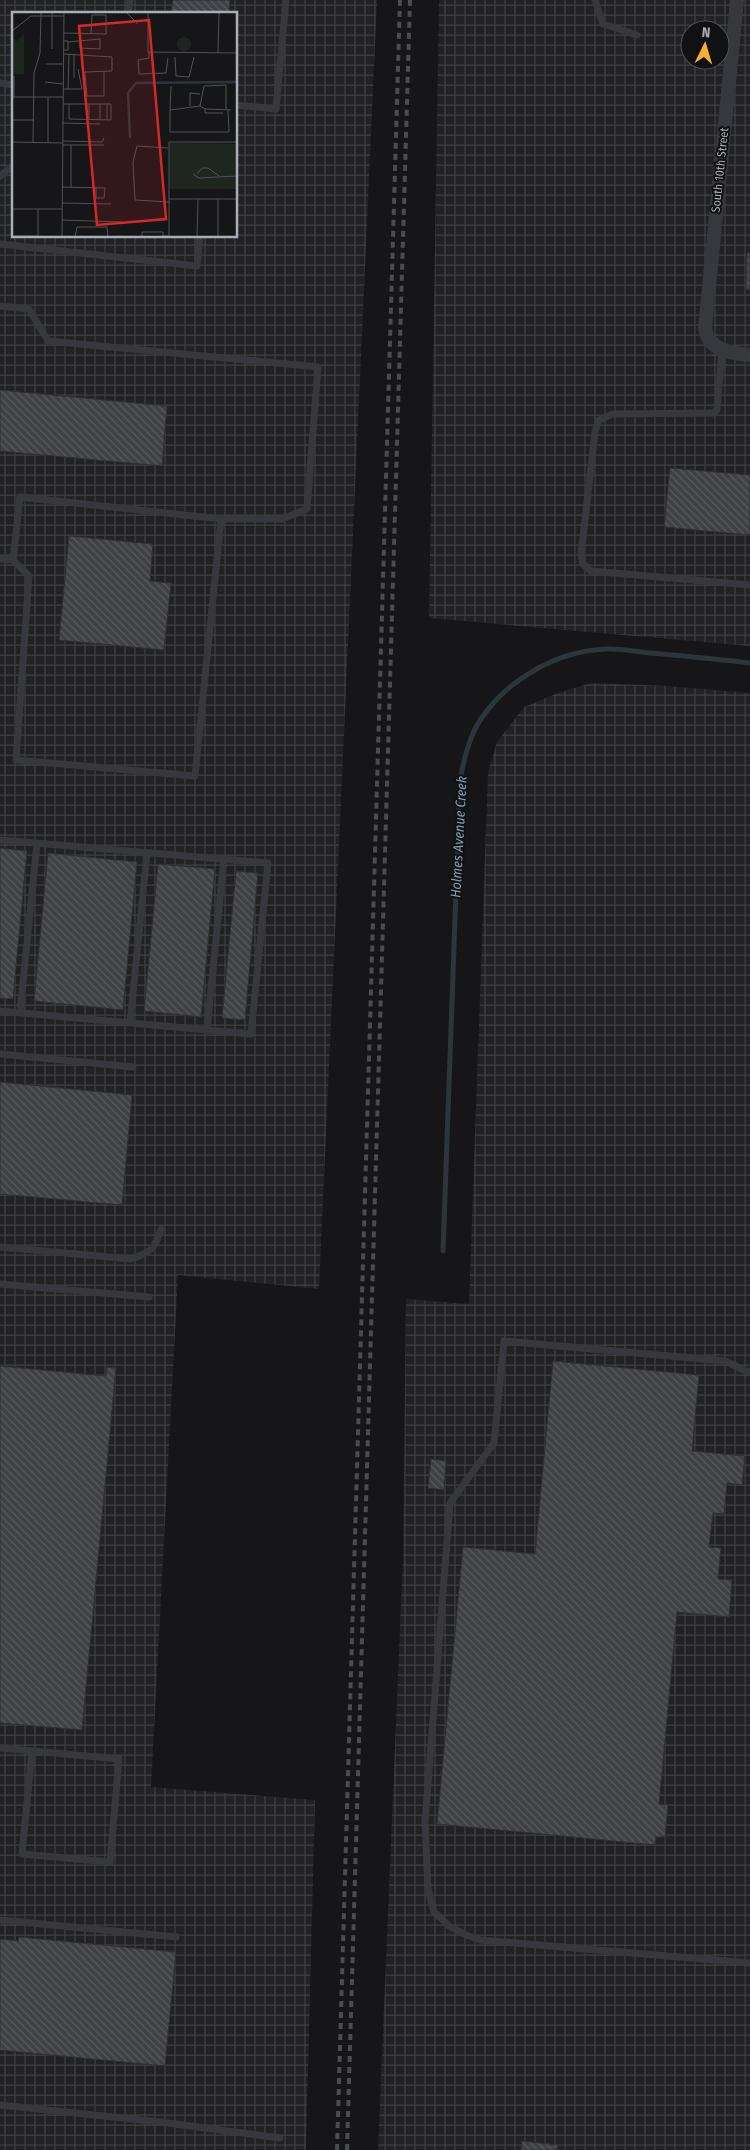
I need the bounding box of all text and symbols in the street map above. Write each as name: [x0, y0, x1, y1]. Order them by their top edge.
inset map: [12, 12, 238, 238]
north arrow: [680, 20, 730, 70]
text: N: [701, 24, 711, 41]
street label: South 10th Street: [709, 127, 731, 213]
water label: Holmes Avenue Creek: [447, 776, 471, 898]

